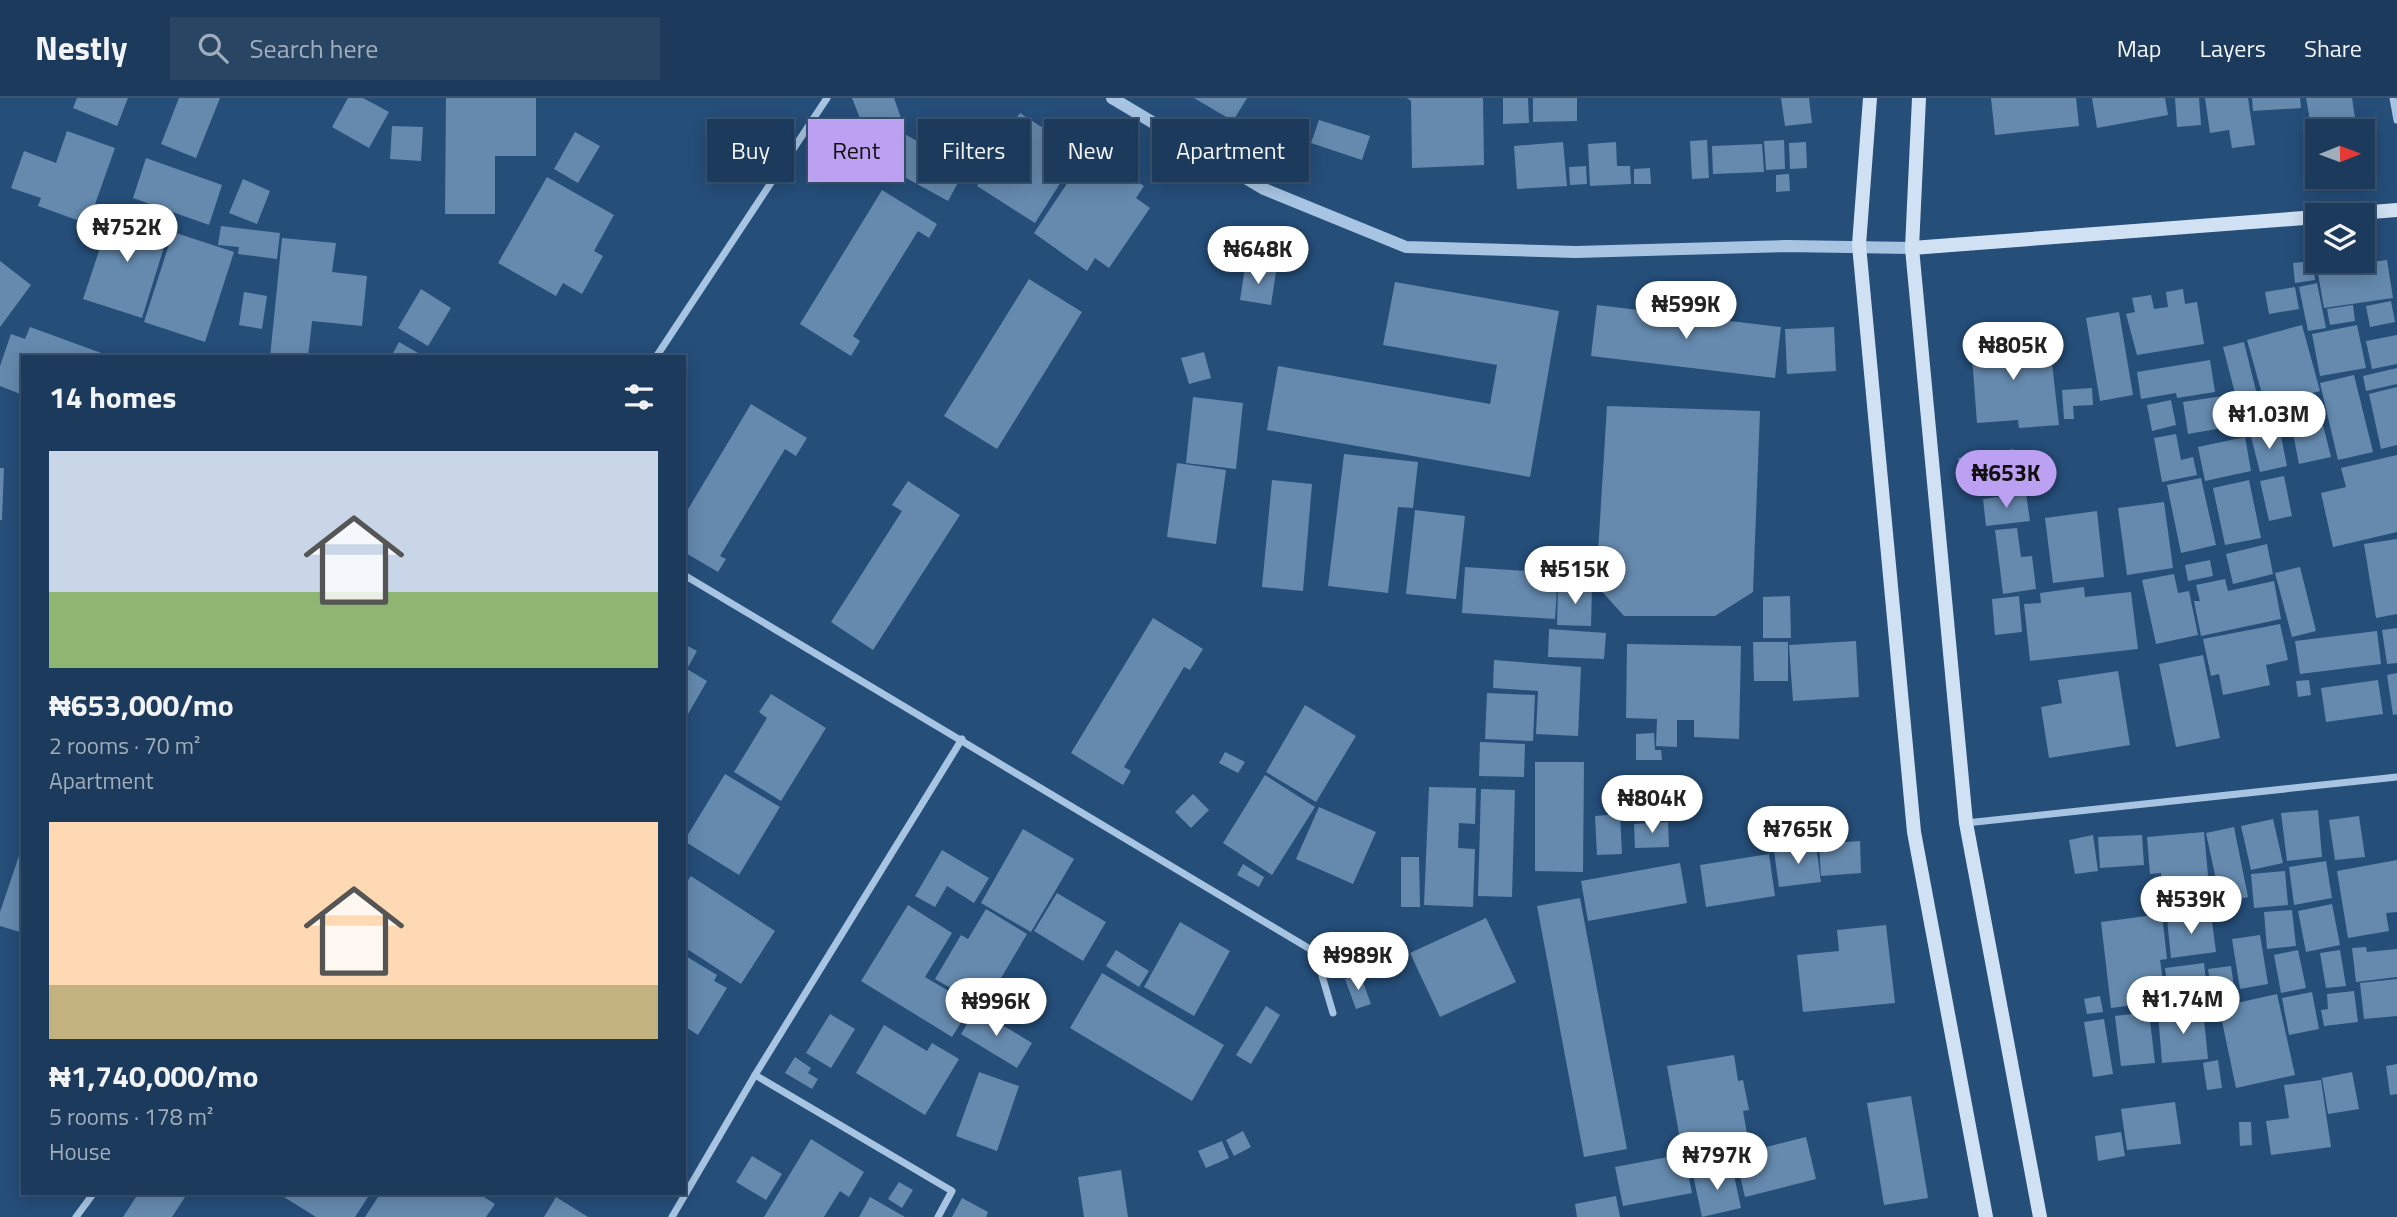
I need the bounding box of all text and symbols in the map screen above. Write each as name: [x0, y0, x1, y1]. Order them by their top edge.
search box: [170, 17, 660, 80]
text: Nestly: [35, 23, 128, 73]
icon: search: [194, 29, 232, 67]
text: Search here: [250, 29, 378, 68]
text: Map: [2117, 30, 2162, 66]
text: Layers: [2200, 30, 2266, 66]
text: Share: [2304, 30, 2362, 66]
chip: Buy: [707, 119, 794, 182]
chip: Rent: [808, 119, 904, 182]
chip: Filters: [918, 119, 1030, 182]
chip: New: [1044, 119, 1138, 182]
chip: Apartment: [1152, 119, 1309, 182]
north arrow: [2305, 119, 2375, 189]
map controls: [2305, 119, 2375, 273]
button: layers: [2305, 203, 2375, 273]
pin: ₦752K: [78, 204, 176, 264]
text: ₦752K: [93, 209, 161, 244]
pin: ₦648K: [1209, 226, 1307, 286]
text: ₦648K: [1224, 231, 1292, 266]
pin: ₦599K: [1637, 282, 1735, 341]
text: ₦599K: [1652, 286, 1720, 321]
pin: ₦805K: [1964, 322, 2062, 382]
text: ₦805K: [1979, 327, 2047, 362]
text: 14 homes: [49, 374, 176, 420]
icon: filters: [620, 378, 658, 416]
pin: ₦1.03M: [2212, 392, 2326, 451]
text: ₦1.03M: [2229, 396, 2309, 431]
pin: ₦653K: [1957, 450, 2055, 510]
text: ₦653K: [1972, 455, 2040, 490]
icon: home: [291, 497, 417, 623]
pin: ₦515K: [1526, 546, 1624, 606]
text: ₦515K: [1541, 551, 1609, 586]
text: ₦653,000/mo: [49, 682, 234, 728]
text: 2 rooms · 70 m²: [49, 728, 200, 763]
text: Apartment: [49, 763, 154, 798]
pin: ₦804K: [1603, 776, 1701, 835]
text: ₦804K: [1618, 780, 1686, 815]
pin: ₦765K: [1749, 806, 1847, 866]
text: ₦765K: [1764, 811, 1832, 846]
icon: home: [291, 868, 417, 994]
pin: ₦539K: [2142, 876, 2240, 936]
text: ₦539K: [2157, 881, 2225, 916]
pin: ₦989K: [1309, 932, 1407, 992]
text: ₦989K: [1324, 937, 1392, 972]
pin: ₦1.74M: [2126, 976, 2240, 1036]
pin: ₦996K: [947, 978, 1045, 1038]
text: ₦1.74M: [2143, 981, 2223, 1016]
text: ₦996K: [962, 983, 1030, 1018]
text: ₦1,740,000/mo: [49, 1053, 259, 1099]
text: 5 rooms · 178 m²: [49, 1099, 213, 1134]
pin: ₦797K: [1668, 1132, 1766, 1192]
text: House: [49, 1134, 111, 1169]
text: ₦797K: [1683, 1137, 1751, 1172]

